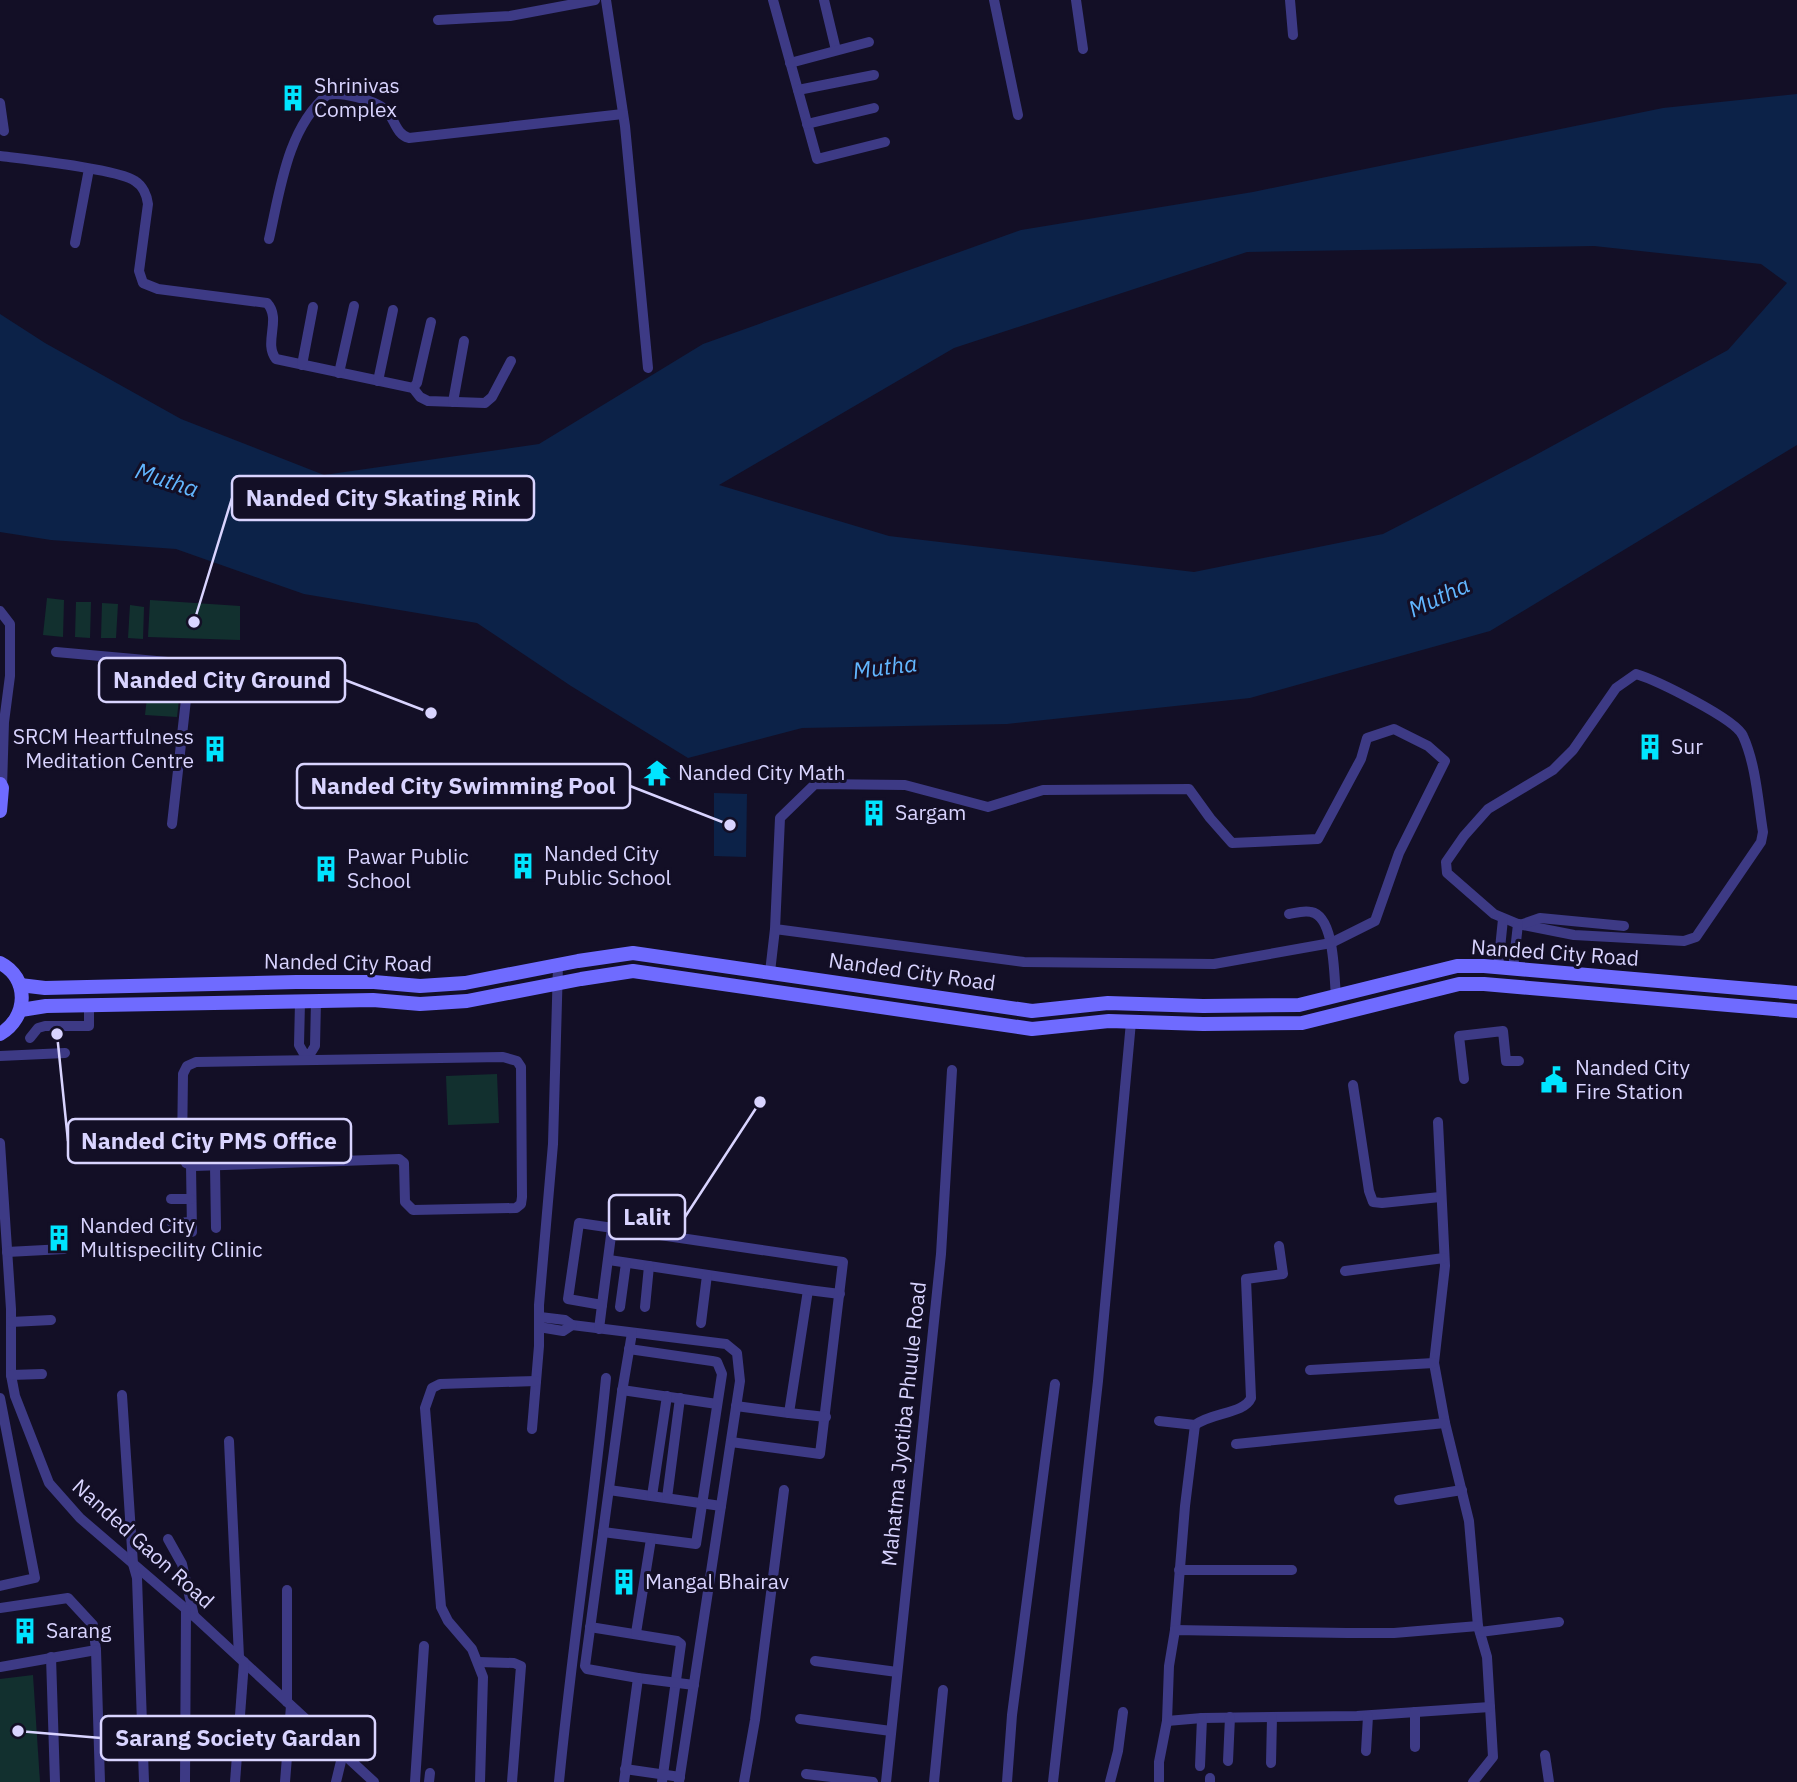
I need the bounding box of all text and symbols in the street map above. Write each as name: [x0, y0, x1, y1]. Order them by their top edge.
place label: Shrinivas Complex: [314, 71, 400, 123]
building icon: Shrinivas Complex: [278, 83, 308, 113]
water label: Mutha: [132, 455, 203, 503]
callout: Nanded City Skating Rink: [232, 476, 534, 520]
text: Nanded City Skating Rink: [246, 482, 521, 512]
water label: Mutha: [1403, 569, 1474, 623]
water label: Mutha: [851, 647, 919, 685]
callout: Nanded City Ground: [99, 658, 345, 702]
text: Nanded City Ground: [113, 664, 331, 694]
place label: SRCM Heartfulness Meditation Centre: [13, 722, 194, 774]
building icon: Sur: [1635, 732, 1665, 762]
place label: Sur: [1671, 732, 1703, 760]
building icon: SRCM Heartfulness Meditation Centre: [200, 734, 230, 764]
temple icon: Nanded City Math: [642, 758, 672, 788]
place label: Nanded City Math: [678, 758, 846, 786]
callout: Nanded City Swimming Pool: [297, 764, 630, 808]
text: Nanded City Swimming Pool: [310, 770, 616, 800]
building icon: Sargam: [859, 798, 889, 828]
place label: Sargam: [895, 798, 966, 826]
place label: Nanded City Public School: [544, 839, 672, 891]
place label: Pawar Public School: [347, 842, 469, 894]
building icon: Nanded City Public School: [508, 851, 538, 881]
building icon: Pawar Public School: [311, 854, 341, 884]
street label: Nanded City Road: [1470, 932, 1640, 972]
street label: Nanded City Road: [827, 945, 997, 997]
street label: Nanded City Road: [264, 947, 432, 977]
place label: Nanded City Fire Station: [1575, 1053, 1690, 1105]
public building icon: Nanded City Fire Station: [1539, 1065, 1569, 1095]
callout: Nanded City PMS Office: [68, 1119, 351, 1163]
text: Nanded City PMS Office: [81, 1125, 337, 1155]
callout: Lalit: [609, 1195, 685, 1239]
text: Lalit: [623, 1201, 671, 1231]
place label: Nanded City Multispecility Clinic: [80, 1211, 262, 1263]
building icon: Nanded City Multispecility Clinic: [44, 1223, 74, 1253]
street label: Mahatma Jyotiba Phuule Road: [874, 1280, 932, 1568]
street label: Nanded Gaon Road: [67, 1472, 221, 1614]
building icon: Mangal Bhairav: [609, 1567, 639, 1597]
place label: Mangal Bhairav: [645, 1567, 789, 1595]
building icon: Sarang: [10, 1616, 40, 1646]
place label: Sarang: [46, 1616, 111, 1644]
callout: Sarang Society Gardan: [101, 1716, 375, 1760]
text: Sarang Society Gardan: [115, 1722, 361, 1752]

